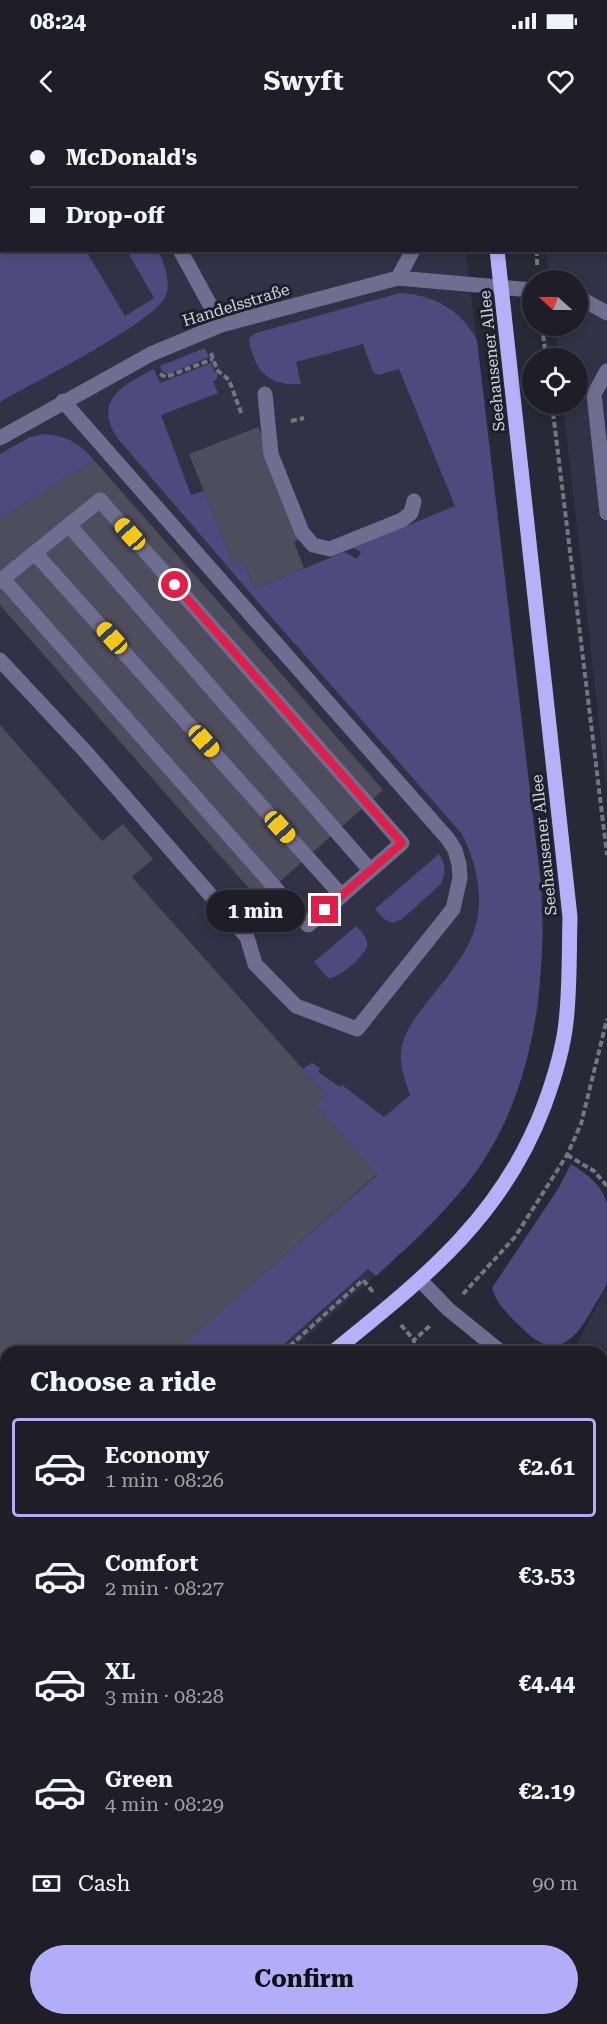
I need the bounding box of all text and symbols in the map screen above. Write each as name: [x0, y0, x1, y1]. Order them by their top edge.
text: 08:24: [30, 9, 86, 34]
icon: back: [30, 65, 63, 98]
text: Swyft: [263, 65, 344, 97]
icon: heart: [544, 65, 577, 98]
text: McDonald's: [66, 145, 197, 170]
text: Drop-off: [66, 203, 164, 228]
north arrow: [522, 270, 588, 336]
map controls: [522, 270, 588, 414]
street label: Handelsstraße: [180, 280, 292, 330]
street label: Seehausener Allee: [475, 289, 509, 432]
button: locate: [522, 348, 588, 414]
car: [111, 515, 149, 553]
route start: [161, 571, 188, 598]
car: [93, 619, 131, 657]
car: [185, 722, 223, 760]
street label: Seehausener Allee: [527, 773, 561, 916]
car: [261, 808, 299, 846]
callout: 1 min: [205, 889, 304, 931]
route end: [311, 896, 338, 923]
text: 1 min: [228, 899, 283, 923]
text: Choose a ride: [30, 1366, 216, 1398]
icon: car: [33, 1441, 87, 1495]
text: Economy: [105, 1443, 209, 1468]
text: €2.61: [519, 1455, 575, 1480]
text: 1 min · 08:26: [105, 1468, 224, 1492]
icon: car: [33, 1549, 87, 1603]
text: Comfort: [105, 1551, 198, 1576]
text: €3.53: [519, 1563, 575, 1588]
text: 2 min · 08:27: [105, 1576, 224, 1600]
icon: car: [33, 1657, 87, 1711]
text: XL: [105, 1659, 135, 1684]
text: €4.44: [519, 1671, 575, 1696]
text: 3 min · 08:28: [105, 1684, 224, 1708]
icon: car: [33, 1765, 87, 1819]
text: Green: [105, 1767, 173, 1792]
text: €2.19: [519, 1779, 575, 1804]
text: 4 min · 08:29: [105, 1792, 224, 1816]
icon: cash: [30, 1867, 63, 1900]
text: Cash: [78, 1871, 130, 1896]
text: 90 m: [532, 1871, 578, 1895]
button: Confirm: [30, 1945, 578, 2014]

